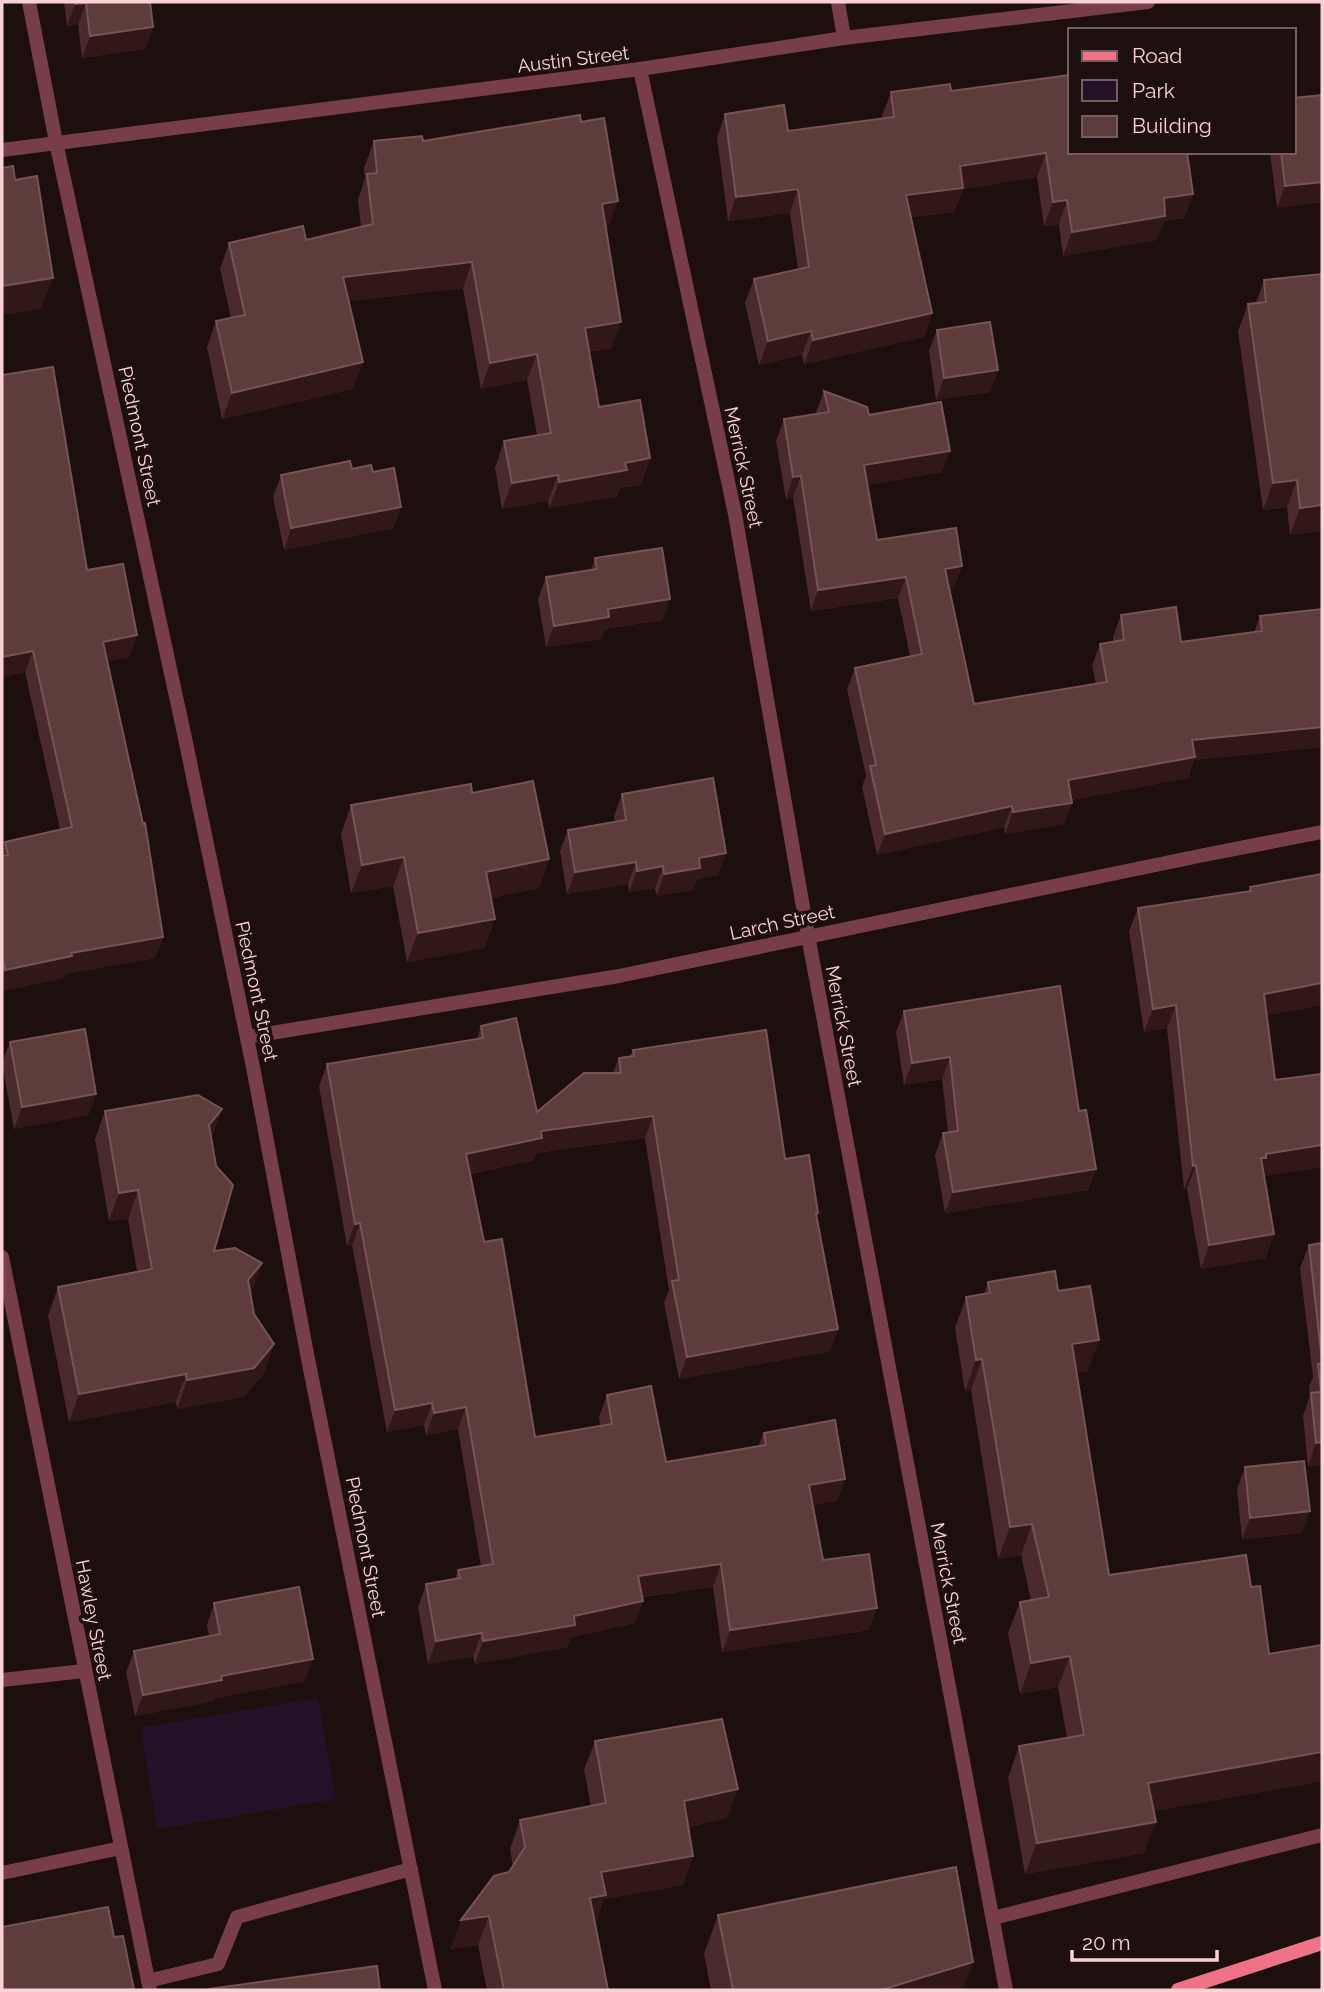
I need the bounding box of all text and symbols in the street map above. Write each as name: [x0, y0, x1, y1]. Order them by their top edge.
legend: [1068, 28, 1296, 154]
street label: Austin Street: [516, 41, 631, 77]
text: Road: [1132, 43, 1182, 68]
text: Park: [1132, 78, 1175, 103]
text: Building: [1132, 113, 1212, 138]
street label: Piedmont Street: [114, 364, 166, 509]
street label: Merrick Street: [720, 404, 768, 530]
street label: Larch Street: [727, 900, 837, 944]
street label: Piedmont Street: [231, 919, 283, 1064]
street label: Merrick Street: [821, 963, 867, 1089]
street label: Piedmont Street: [342, 1475, 391, 1620]
street label: Merrick Street: [926, 1520, 972, 1646]
street label: Hawley Street: [71, 1558, 117, 1683]
scale bar: [1072, 1918, 1217, 1962]
text: 20 m: [1082, 1930, 1130, 1955]

